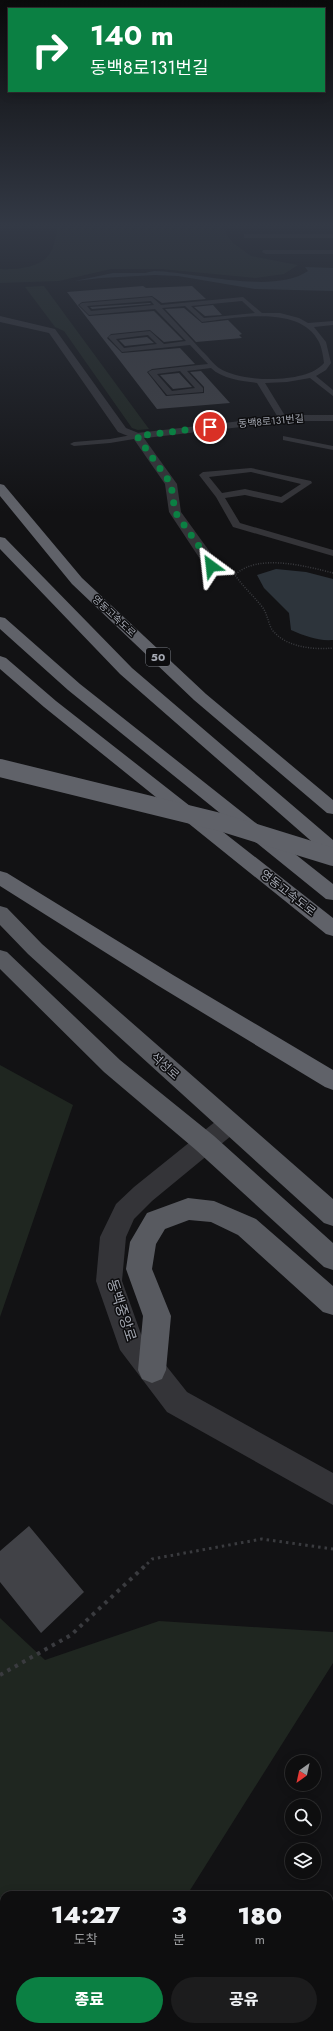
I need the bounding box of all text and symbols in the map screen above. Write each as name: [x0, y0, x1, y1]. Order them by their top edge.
text: 140 m: [90, 15, 174, 56]
icon: right: [24, 24, 76, 76]
text: 동백8로131번길: [90, 55, 209, 81]
pin: [193, 410, 227, 444]
street label: 동백8로131번길: [238, 411, 304, 431]
icon: arrive: [199, 416, 221, 438]
position arrow: [190, 545, 232, 587]
street label: 영동고속도로: [89, 592, 139, 640]
road number: 50: [146, 648, 170, 666]
street label: 영동고속도로: [256, 866, 320, 920]
street label: 석성로: [147, 1048, 183, 1084]
street label: 동백중앙로: [103, 1276, 141, 1344]
north arrow: [285, 1755, 321, 1791]
map controls: [285, 1755, 321, 1879]
button: search: [285, 1799, 321, 1835]
button: layers: [285, 1843, 321, 1879]
text: 14:27: [51, 1897, 120, 1932]
text: 3: [171, 1897, 187, 1932]
text: 180: [237, 1898, 282, 1933]
text: 도착: [74, 1930, 98, 1949]
text: 분: [173, 1930, 185, 1949]
text: m: [255, 1930, 265, 1949]
button: 종료: [16, 1977, 163, 2023]
button: 공유: [171, 1977, 317, 2023]

